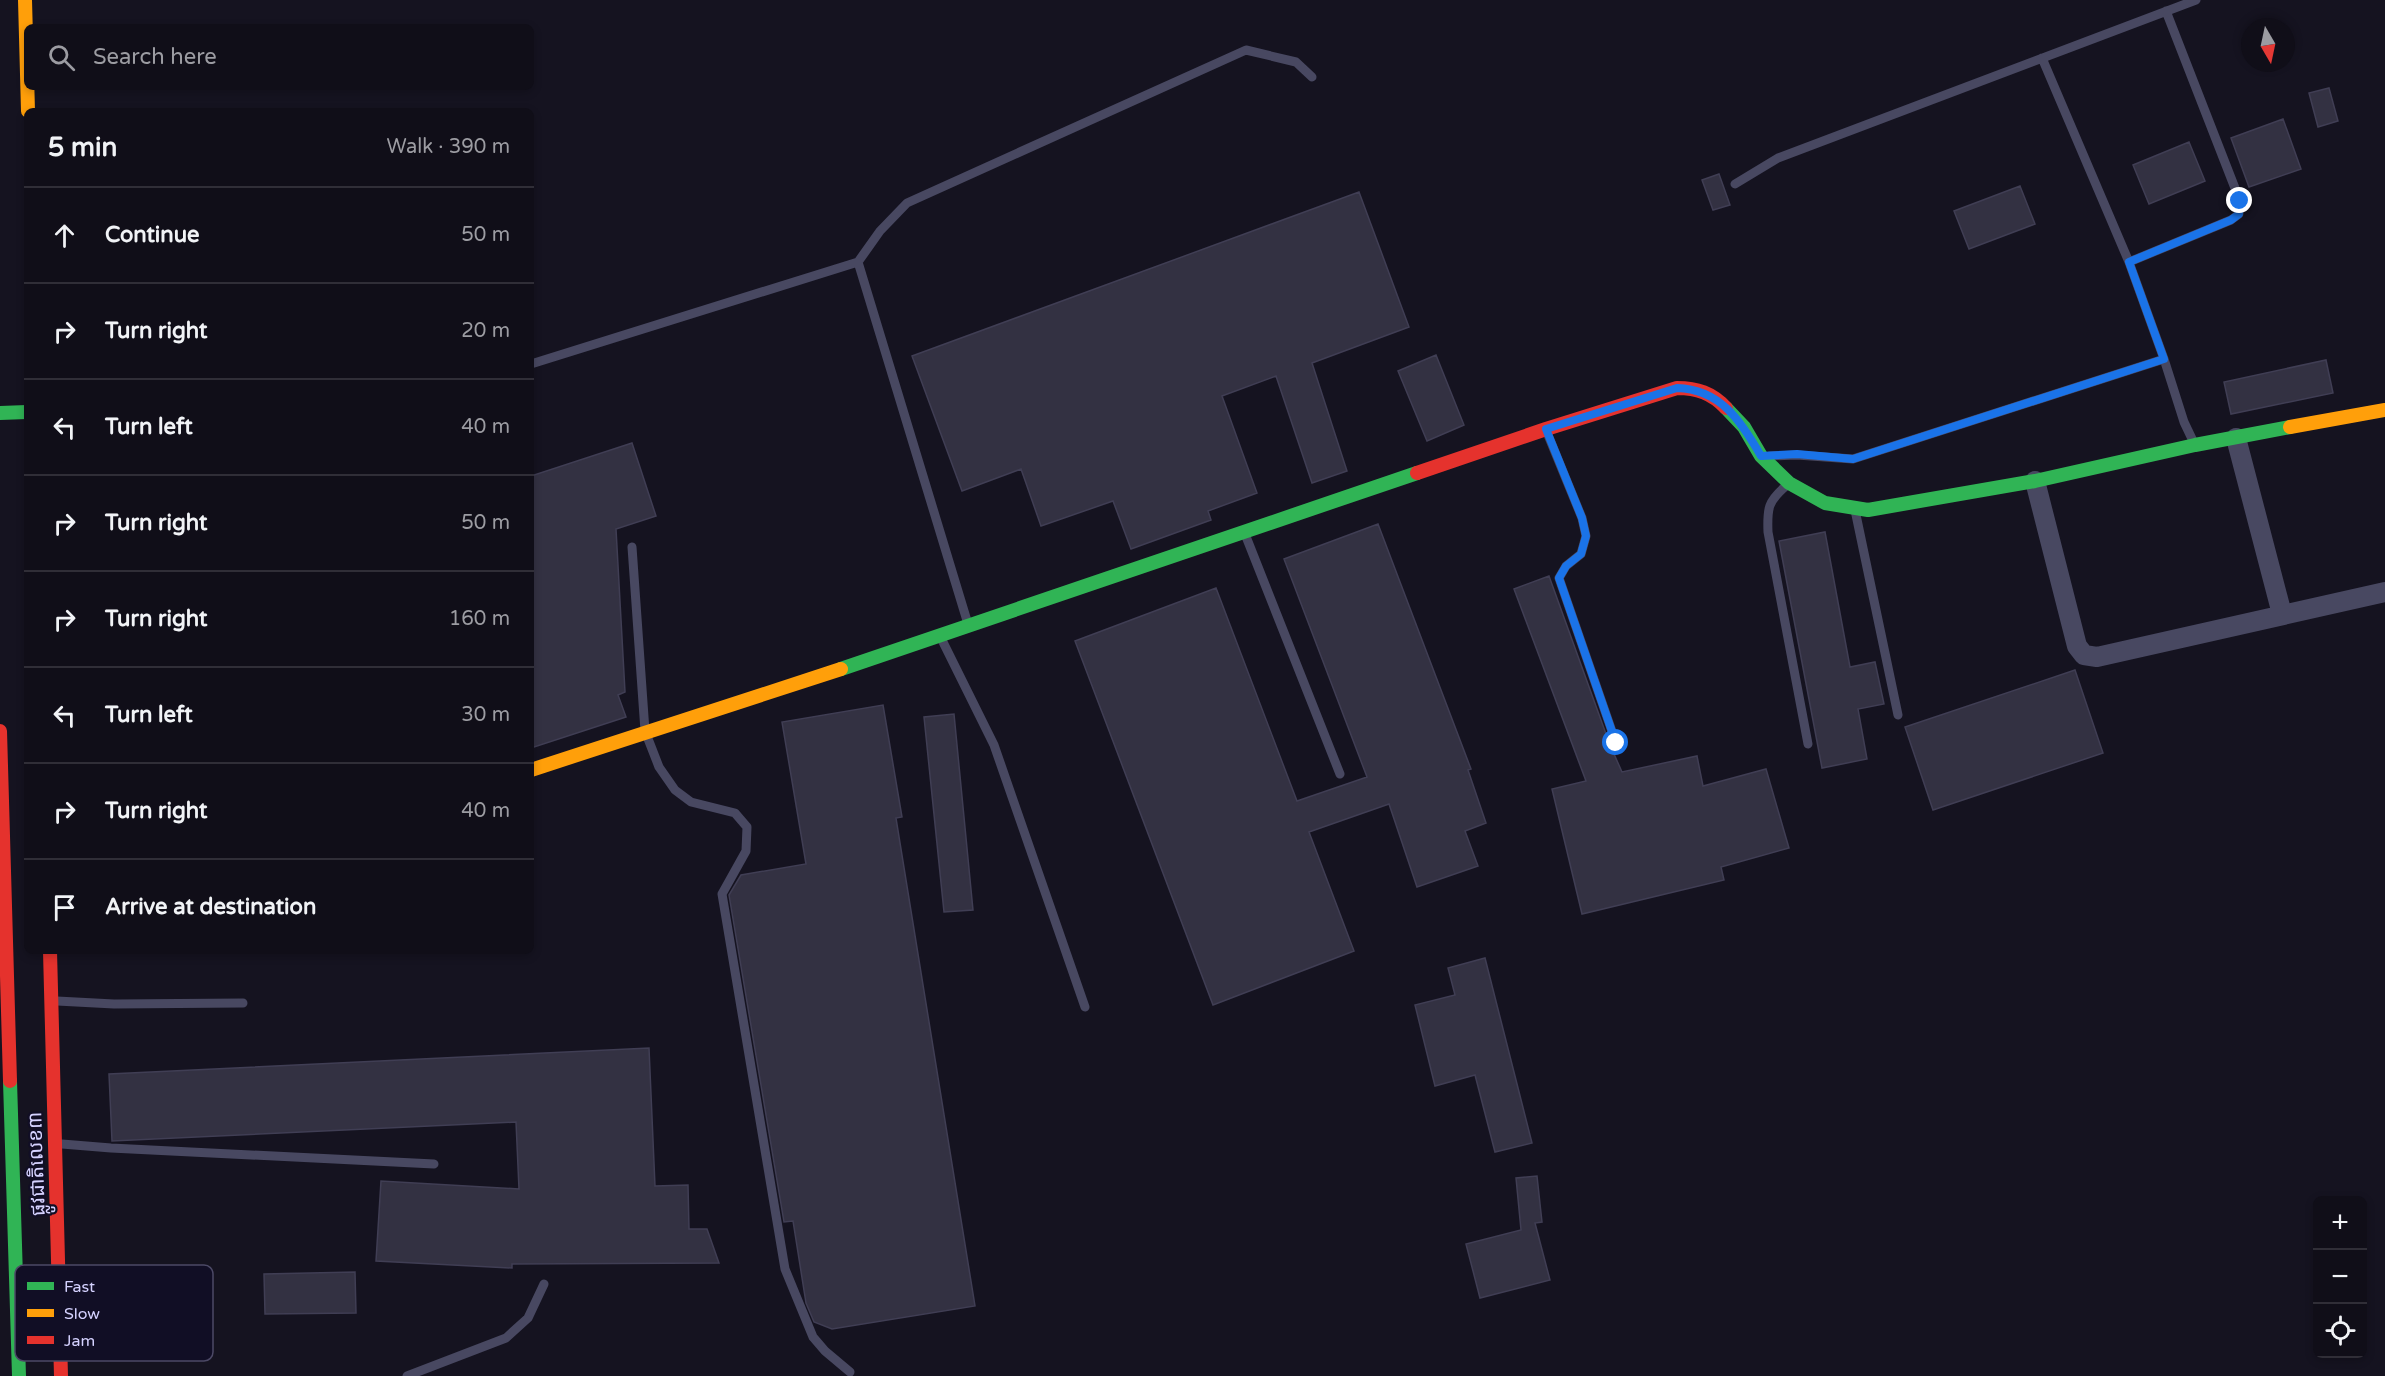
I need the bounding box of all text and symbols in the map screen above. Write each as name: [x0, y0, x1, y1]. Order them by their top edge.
north arrow: [2241, 18, 2295, 72]
search box: [24, 24, 534, 90]
icon: search: [45, 41, 78, 74]
text: Search here: [93, 44, 217, 70]
text: 5 min: [48, 132, 117, 163]
text: Walk · 390 m: [387, 135, 510, 159]
route end: [2226, 187, 2252, 213]
icon: ahead: [48, 219, 81, 252]
text: Continue: [105, 222, 200, 248]
text: 50 m: [461, 223, 510, 247]
icon: right: [48, 315, 81, 348]
text: Turn right: [105, 318, 207, 344]
text: 20 m: [461, 319, 510, 343]
icon: left: [48, 411, 81, 444]
text: Turn left: [105, 414, 193, 440]
text: 40 m: [461, 415, 510, 439]
icon: right: [48, 507, 81, 540]
text: Turn right: [105, 510, 207, 536]
text: 50 m: [461, 511, 510, 535]
icon: right: [48, 603, 81, 636]
text: Turn right: [105, 606, 207, 632]
text: 160 m: [449, 607, 510, 631]
icon: left: [48, 699, 81, 732]
text: Turn left: [105, 702, 193, 728]
text: 30 m: [461, 703, 510, 727]
route start: [1602, 729, 1628, 755]
icon: right: [48, 795, 81, 828]
text: Turn right: [105, 798, 207, 824]
text: 40 m: [461, 799, 510, 823]
icon: arrive: [48, 891, 81, 924]
text: Arrive at destination: [105, 894, 316, 920]
street label: ផ្លូវជាតិលេខ៣: [23, 1111, 57, 1217]
map controls: [2313, 1196, 2367, 1358]
button: +: [2313, 1196, 2367, 1250]
button: −: [2313, 1250, 2367, 1304]
legend: [15, 1265, 213, 1361]
text: Fast: [64, 1277, 95, 1297]
text: Slow: [64, 1304, 100, 1324]
button: locate: [2313, 1304, 2367, 1358]
text: Jam: [64, 1331, 95, 1351]

